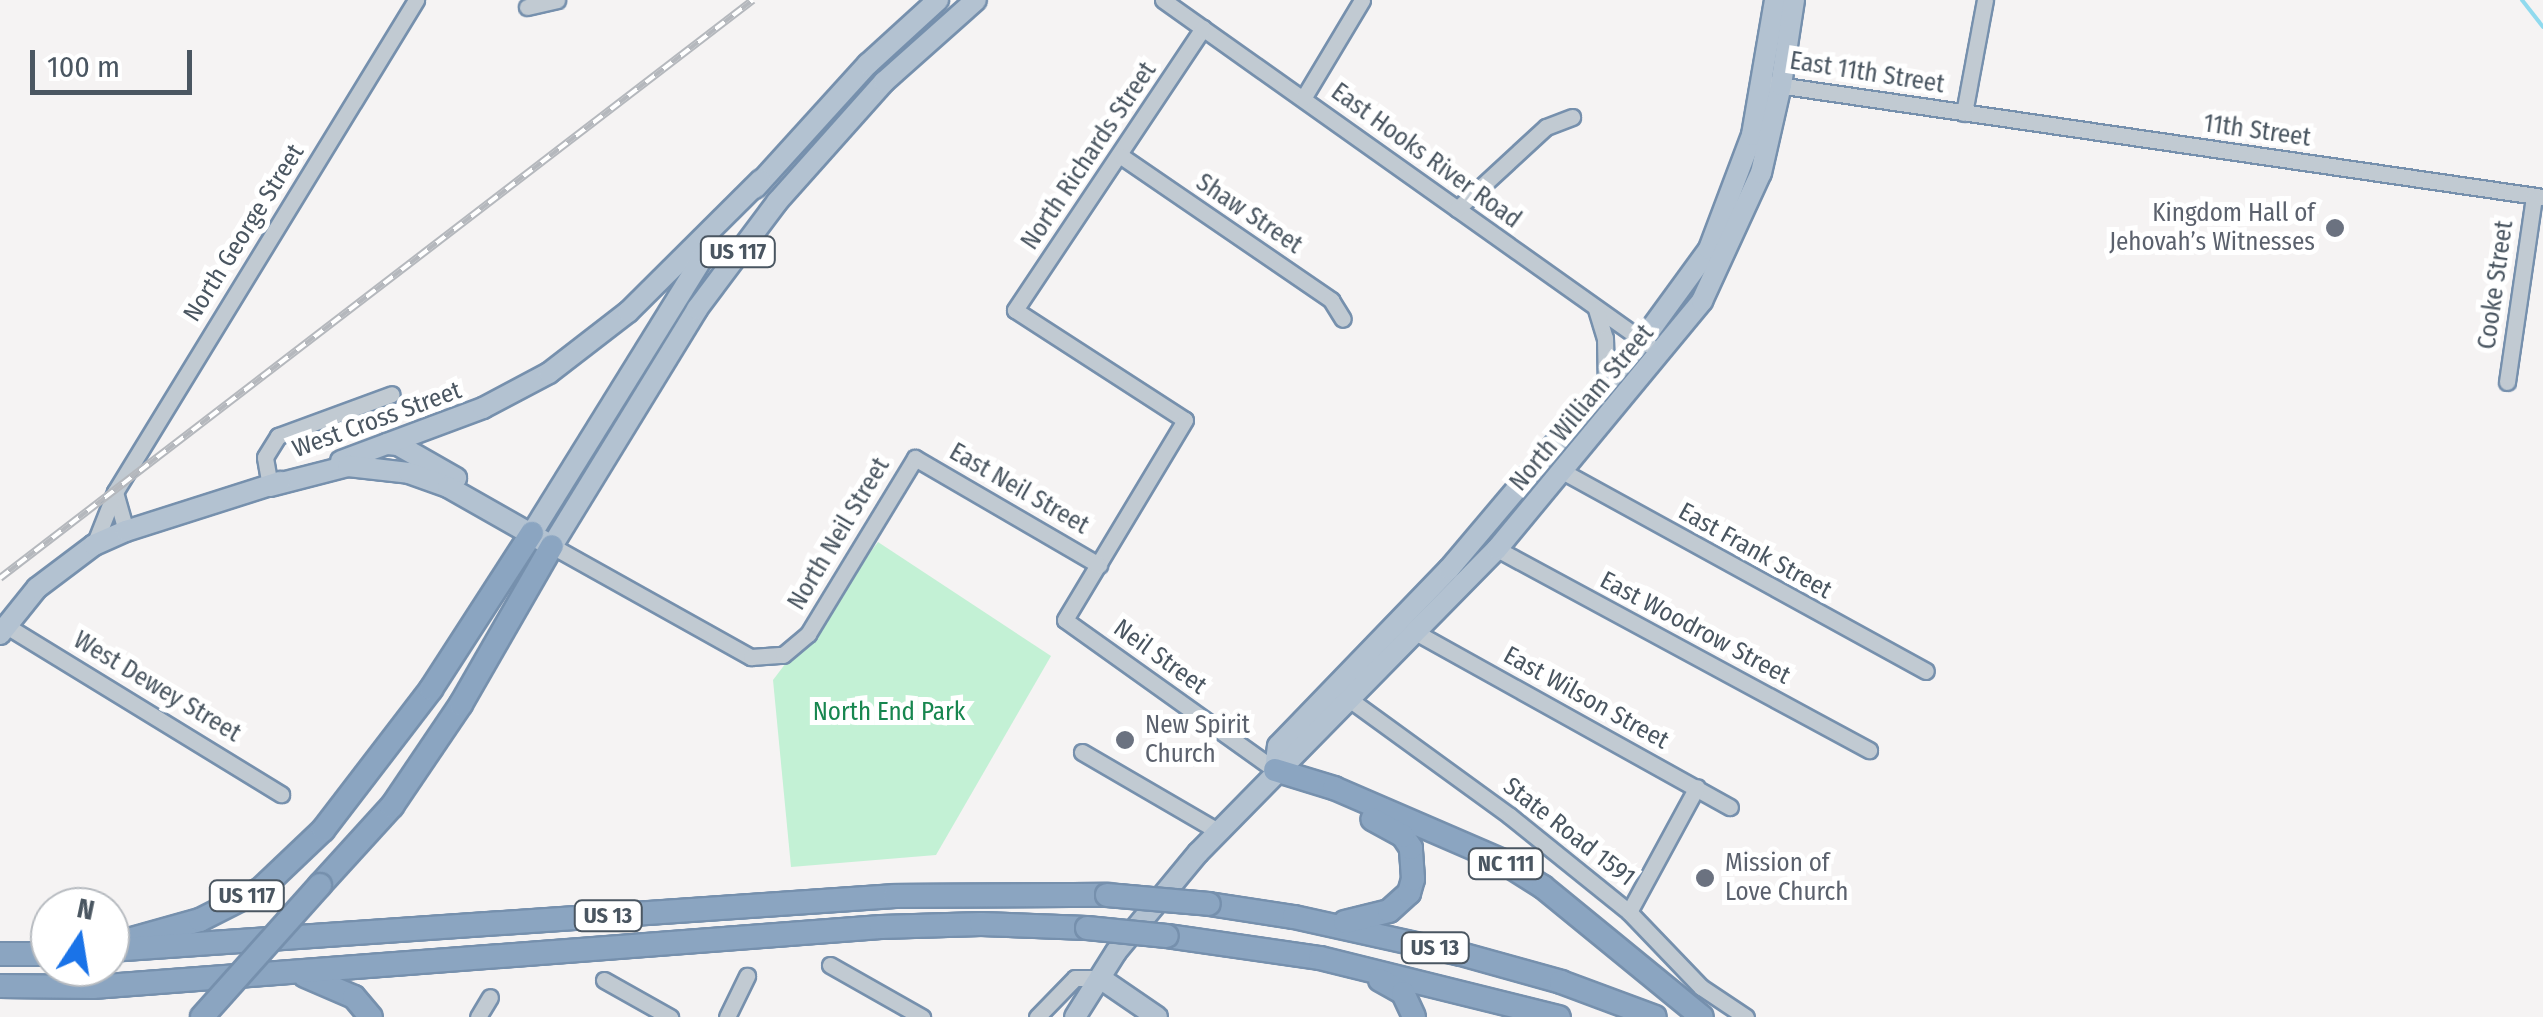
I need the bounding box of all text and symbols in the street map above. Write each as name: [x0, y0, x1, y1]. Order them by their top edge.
scale bar: [35, 30, 198, 92]
street label: East 11th Street: [1788, 46, 1946, 100]
text: 100 m: [47, 49, 120, 85]
street label: North Richards Street: [1015, 57, 1163, 255]
street label: East Hooks River Road: [1325, 77, 1527, 235]
street label: 11th Street: [2202, 109, 2312, 153]
street label: North George Street: [177, 139, 311, 327]
street label: Shaw Street: [1190, 168, 1308, 260]
place label: Kingdom Hall of Jehovah’s Witnesses: [2109, 199, 2315, 258]
marker: Kingdom Hall of Jehovah’s Witnesses: [2324, 217, 2346, 239]
street label: Cooke Street: [2472, 219, 2520, 351]
road number: US 117: [698, 235, 778, 269]
street label: North William Street: [1504, 319, 1660, 497]
street label: West Cross Street: [288, 376, 466, 464]
street label: East Neil Street: [944, 437, 1094, 541]
street label: North Neil Street: [782, 453, 896, 615]
street label: East Frank Street: [1673, 497, 1837, 605]
street label: East Woodrow Street: [1595, 565, 1795, 691]
street label: Neil Street: [1108, 613, 1212, 701]
street label: West Dewey Street: [68, 625, 246, 749]
street label: East Wilson Street: [1498, 640, 1674, 756]
park label: North End Park: [813, 697, 965, 727]
place label: New Spirit Church: [1145, 711, 1250, 770]
marker: New Spirit Church: [1114, 729, 1136, 751]
street label: State Road 1591: [1497, 771, 1641, 893]
road number: NC 111: [1466, 847, 1546, 881]
place label: Mission of Love Church: [1725, 849, 1848, 908]
marker: Mission of Love Church: [1694, 867, 1716, 889]
road number: US 117: [207, 879, 287, 913]
north arrow: [30, 887, 130, 987]
text: N: [74, 891, 98, 927]
road number: US 13: [573, 899, 643, 933]
road number: US 13: [1400, 931, 1470, 965]

